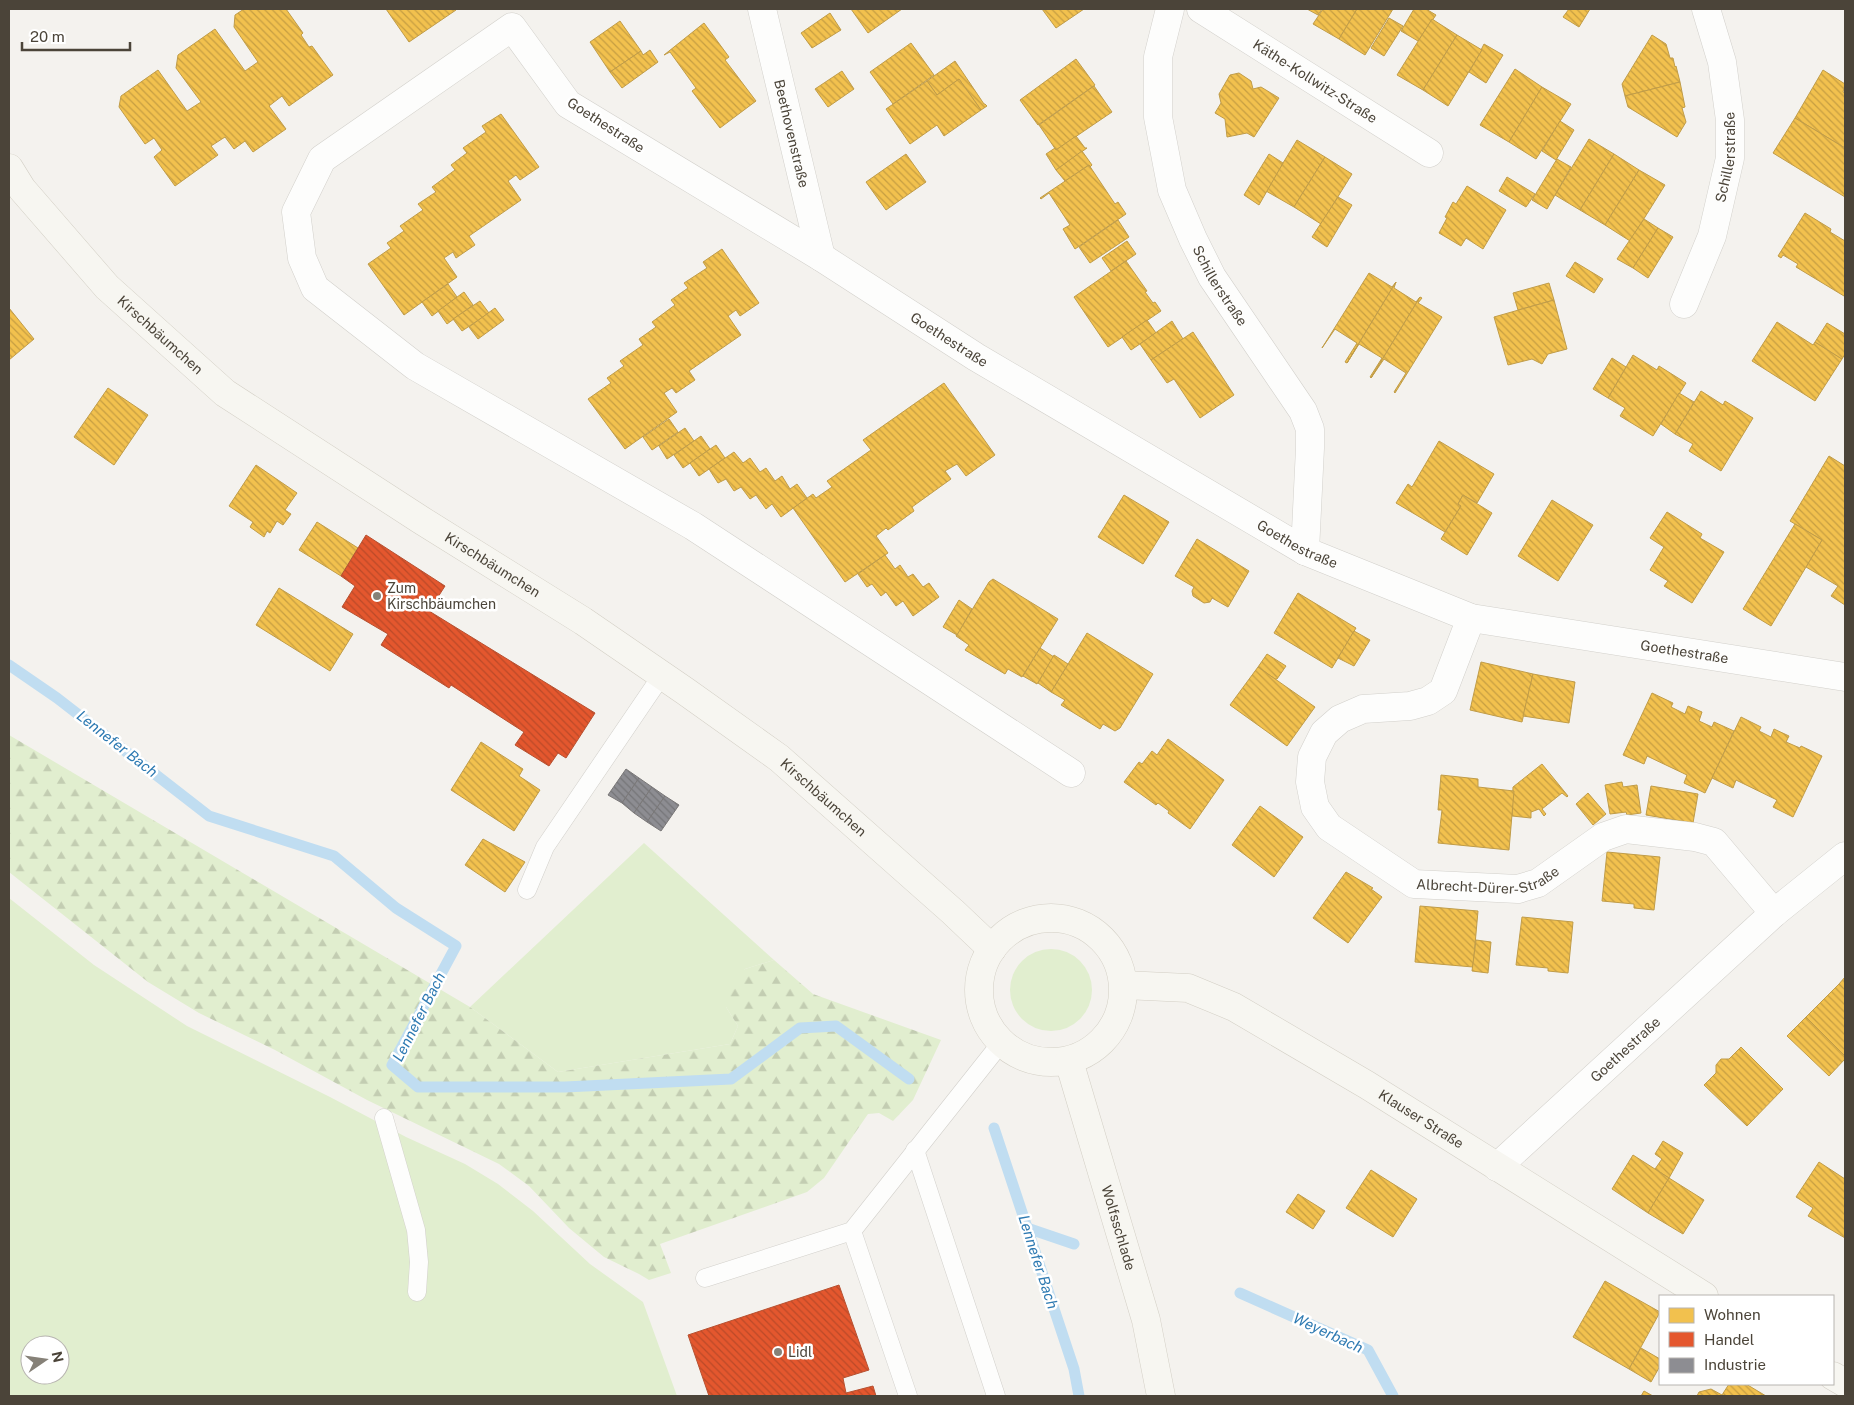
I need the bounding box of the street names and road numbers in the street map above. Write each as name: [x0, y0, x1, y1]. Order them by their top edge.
street label: Käthe-Kollwitz-Straße: [1250, 36, 1380, 126]
street label: Beethovenstraße: [771, 78, 812, 189]
street label: Goethestraße: [564, 94, 648, 156]
street label: Schillerstraße: [1712, 111, 1738, 204]
street label: Schillerstraße: [1189, 243, 1251, 329]
street label: Kirschbäumchen: [114, 292, 206, 377]
street label: Goethestraße: [908, 309, 991, 370]
street label: Goethestraße: [1254, 517, 1340, 571]
street label: Kirschbäumchen: [442, 529, 543, 600]
street label: Goethestraße: [1639, 637, 1730, 667]
street label: Kirschbäumchen: [777, 755, 870, 840]
street label: Albrecht-Dürer-Straße: [1416, 863, 1562, 897]
street label: Goethestraße: [1587, 1013, 1663, 1085]
street label: Klauser Straße: [1376, 1086, 1467, 1152]
street label: Wolfsschlade: [1098, 1183, 1139, 1272]

